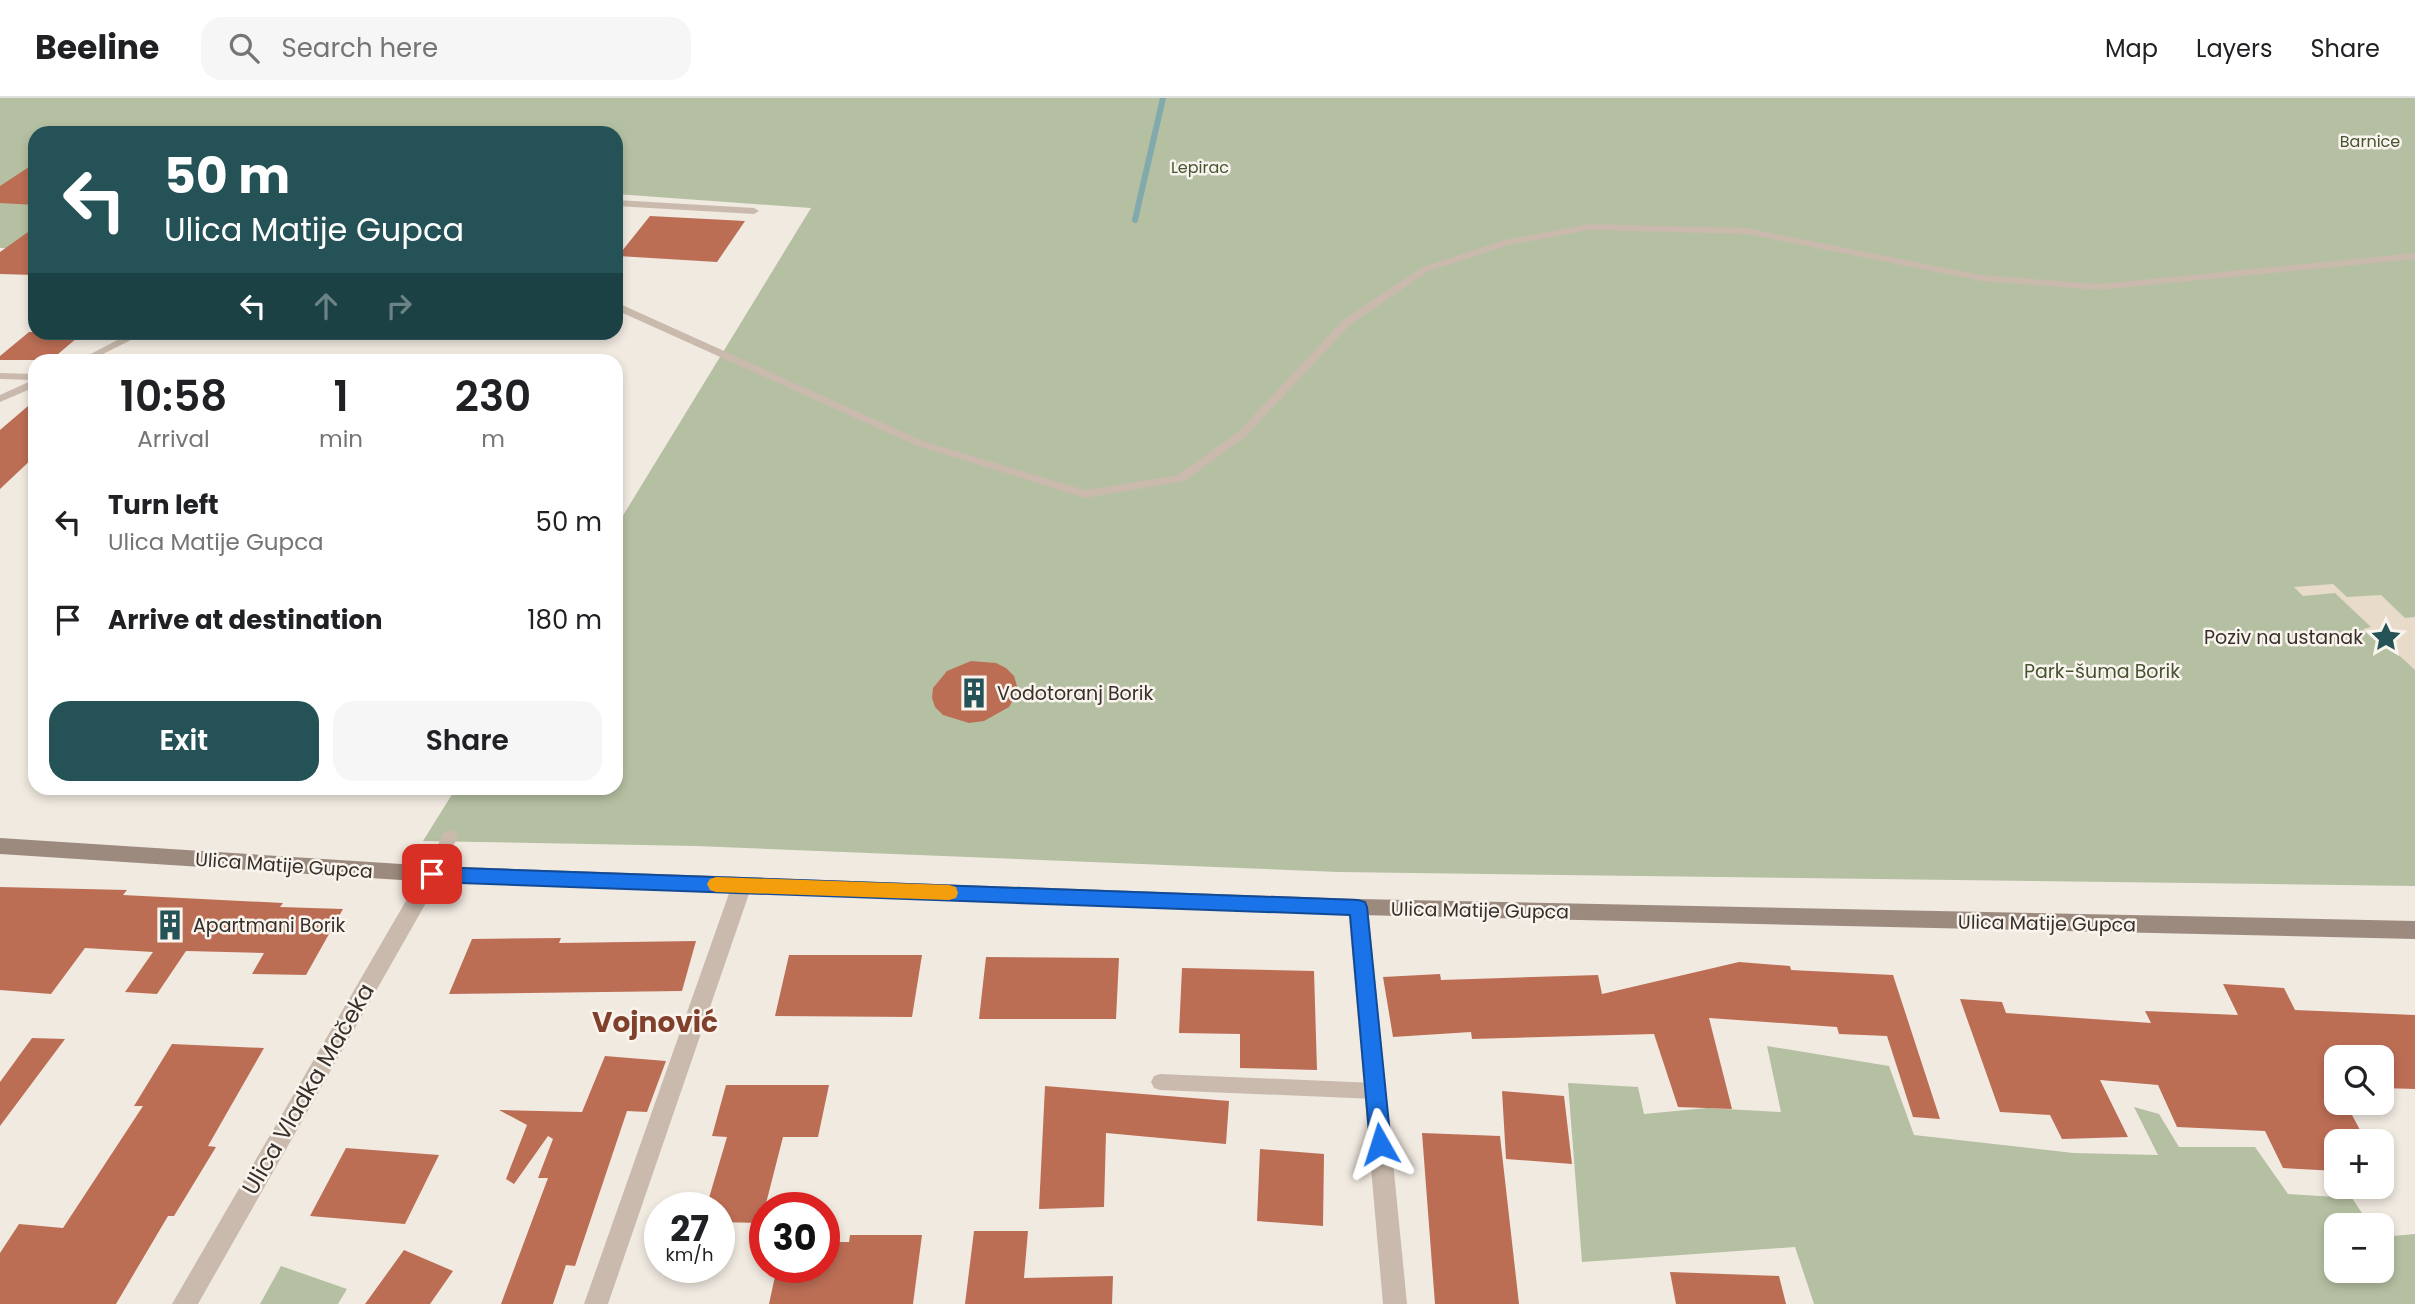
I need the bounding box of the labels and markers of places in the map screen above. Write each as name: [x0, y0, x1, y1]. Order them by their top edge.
place icon: Poziv na ustanak: [2369, 620, 2403, 654]
place label: Poziv na ustanak: [2204, 624, 2363, 651]
building icon: Vodotoranj Borik: [957, 676, 991, 710]
place label: Vodotoranj Borik: [997, 680, 1154, 707]
pin: [402, 844, 462, 904]
building icon: Apartmani Borik: [153, 908, 187, 942]
place label: Apartmani Borik: [193, 912, 345, 939]

